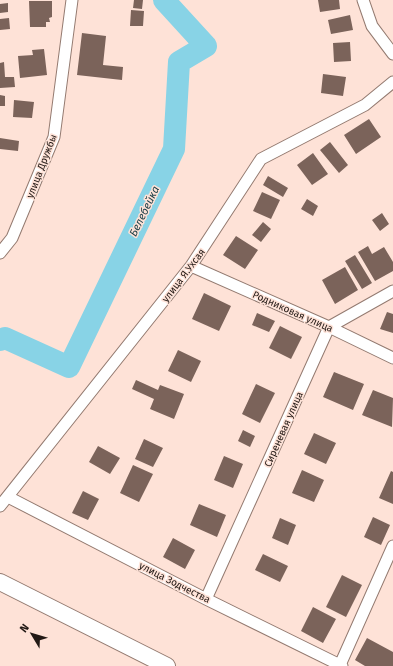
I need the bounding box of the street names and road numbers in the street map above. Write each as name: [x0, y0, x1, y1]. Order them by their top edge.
street label: улица Дружбы: [24, 133, 60, 200]
street label: улица Я.Ухсая: [160, 246, 208, 305]
street label: Родниковая улица: [251, 289, 335, 335]
street label: Сиреневая улица: [262, 390, 306, 469]
street label: улица Зодчества: [137, 560, 212, 606]

